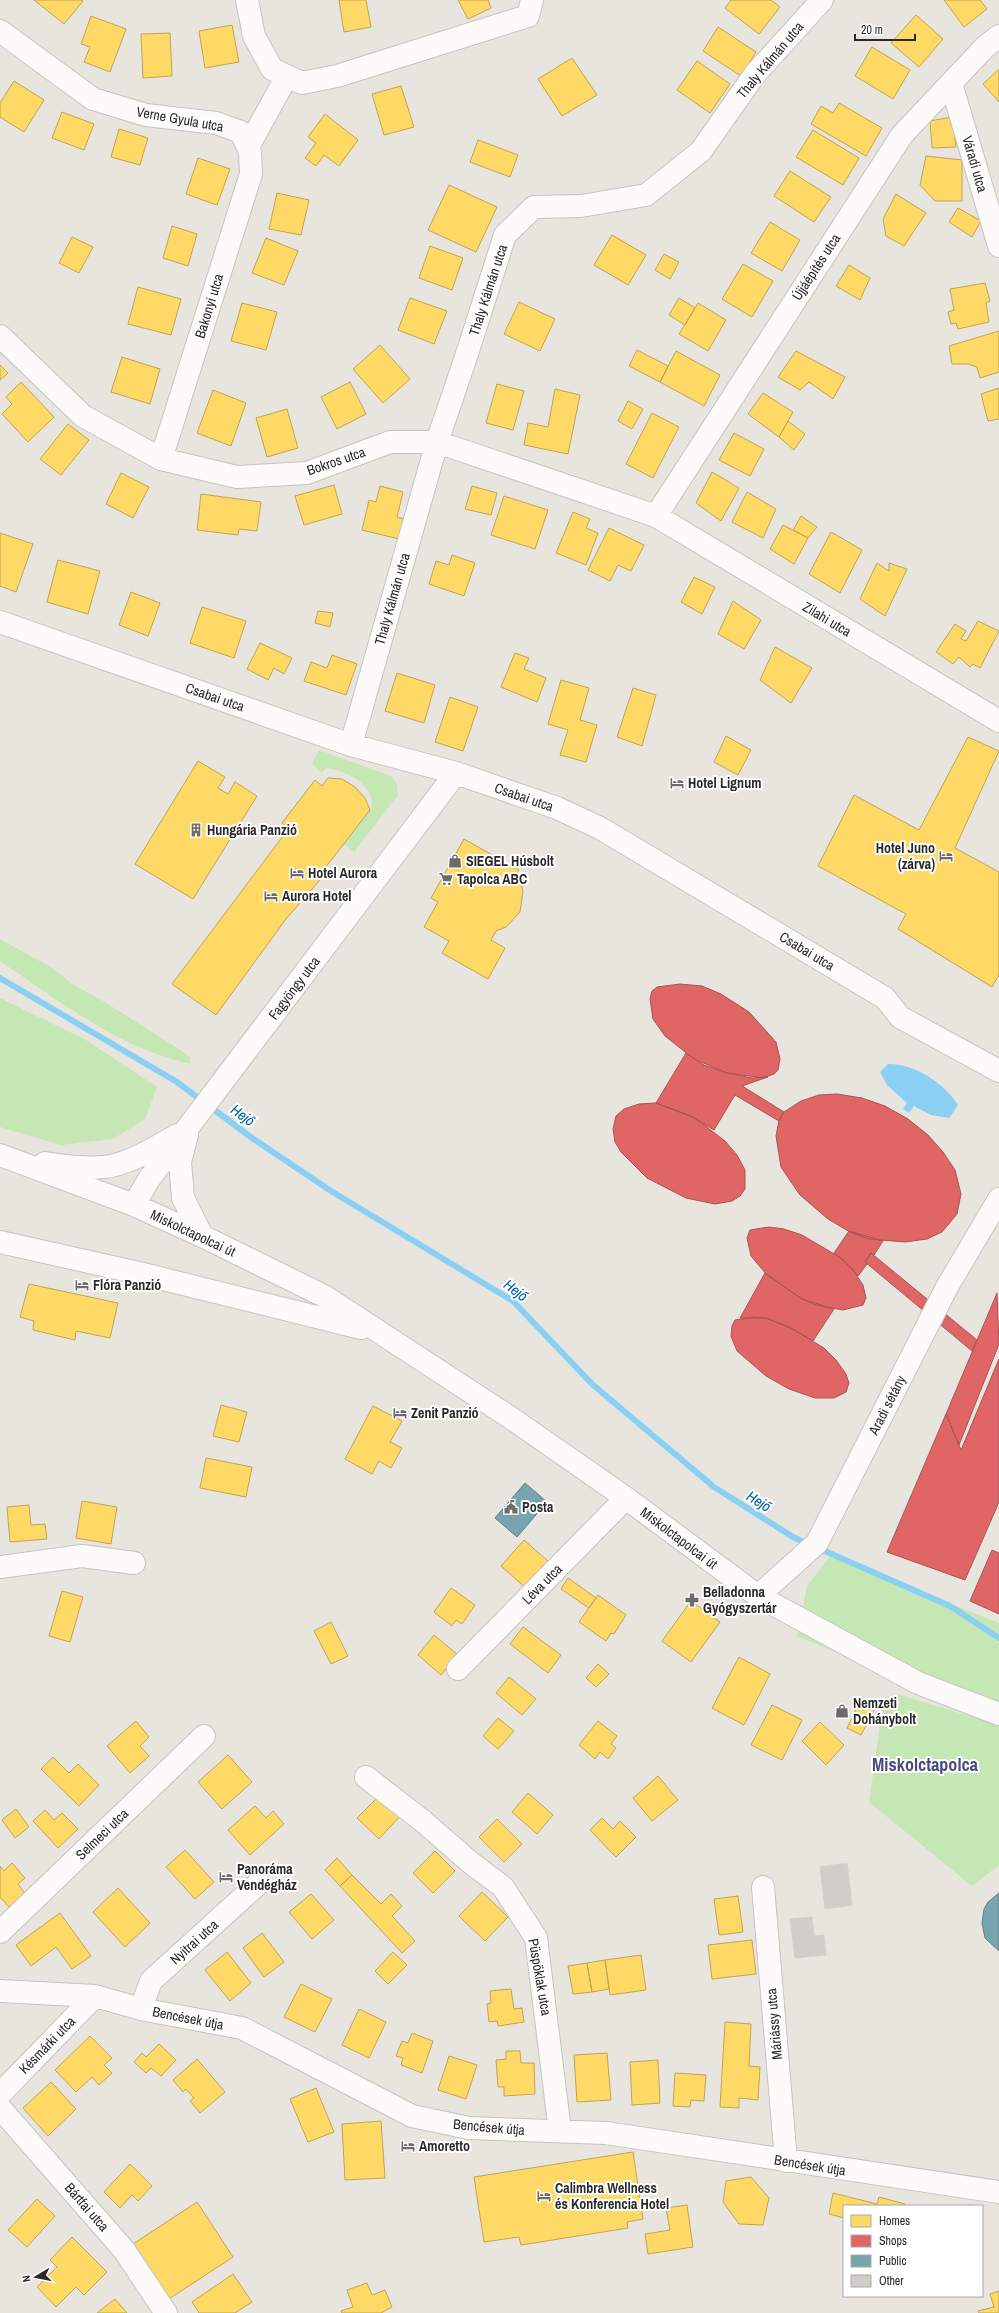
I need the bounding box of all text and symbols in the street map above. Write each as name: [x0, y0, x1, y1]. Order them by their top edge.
scale bar: [855, 16, 915, 42]
street label: Thaly Kálmán utca: [733, 17, 808, 102]
text: 20 m: [861, 22, 883, 38]
street label: Verne Gyula utca: [135, 102, 226, 136]
street label: Váradi utca: [958, 134, 992, 195]
street label: Újjáépítés utca: [788, 230, 845, 304]
street label: Thaly Kálmán utca: [465, 241, 511, 338]
street label: Bakonyi utca: [191, 271, 227, 340]
street label: Bokros utca: [304, 442, 368, 479]
street label: Thaly Kálmán utca: [370, 550, 414, 647]
street label: Zilahi utca: [799, 597, 855, 641]
street label: Csabai utca: [183, 679, 247, 716]
place label: Hotel Lignum: [688, 774, 761, 792]
hotel icon: Hotel Lignum: [669, 775, 685, 791]
street label: Csabai utca: [492, 779, 556, 816]
place label: Hungária Panzió: [207, 821, 297, 839]
building icon: Hungária Panzió: [188, 822, 204, 838]
place label: Hotel Juno (zárva): [876, 839, 935, 873]
hotel icon: Hotel Juno (zárva): [938, 848, 954, 864]
place label: SIEGEL Húsbolt: [466, 852, 554, 870]
shop icon: SIEGEL Húsbolt: [447, 853, 463, 869]
place label: Hotel Aurora: [308, 864, 378, 882]
hotel icon: Hotel Aurora: [289, 865, 305, 881]
place label: Tapolca ABC: [457, 870, 527, 888]
supermarket icon: Tapolca ABC: [438, 871, 454, 887]
place label: Aurora Hotel: [282, 887, 352, 905]
hotel icon: Aurora Hotel: [263, 888, 279, 904]
street label: Csabai utca: [776, 928, 838, 975]
street label: Fagyöngy utca: [264, 952, 324, 1023]
water label: Hejő: [227, 1099, 260, 1132]
street label: Miskolctapolcai út: [148, 1205, 238, 1261]
water label: Hejő: [500, 1274, 533, 1307]
place label: Flóra Panzió: [93, 1276, 161, 1294]
hotel icon: Flóra Panzió: [74, 1277, 90, 1293]
street label: Aradi sétány: [864, 1372, 910, 1439]
place label: Zenit Panzió: [411, 1404, 479, 1422]
hotel icon: Zenit Panzió: [392, 1405, 408, 1421]
water label: Hejő: [743, 1485, 776, 1517]
place label: Posta: [522, 1498, 554, 1516]
public building icon: Posta: [503, 1499, 519, 1515]
street label: Miskolctapolcai út: [637, 1503, 721, 1573]
street label: Léva utca: [518, 1560, 566, 1608]
place label: Belladonna Gyógyszertár: [703, 1583, 777, 1617]
pharmacy icon: Belladonna Gyógyszertár: [684, 1592, 700, 1608]
place label: Nemzeti Dohánybolt: [853, 1694, 916, 1728]
shop icon: Nemzeti Dohánybolt: [834, 1703, 850, 1719]
district label: Miskolctapolca: [872, 1752, 979, 1777]
street label: Selmeci utca: [72, 1804, 133, 1864]
place label: Panoráma Vendégház: [237, 1860, 297, 1894]
hotel icon: Panoráma Vendégház: [218, 1869, 234, 1885]
street label: Nyitrai utca: [166, 1915, 222, 1968]
street label: Püspöklak utca: [524, 1937, 556, 2018]
street label: Máriássy utca: [762, 1987, 786, 2060]
street label: Bencések útja: [151, 2002, 226, 2034]
street label: Késmárki utca: [15, 2012, 79, 2078]
street label: Bencések útja: [452, 2115, 526, 2139]
place label: Amoretto: [419, 2137, 470, 2155]
hotel icon: Amoretto: [400, 2138, 416, 2154]
street label: Bencések útja: [773, 2150, 848, 2180]
street label: Bártfai utca: [61, 2179, 113, 2236]
place label: Calimbra Wellness és Konferencia Hotel: [555, 2179, 669, 2213]
hotel icon: Calimbra Wellness és Konferencia Hotel: [536, 2188, 552, 2204]
legend: [843, 2205, 983, 2297]
text: Homes: [879, 2213, 910, 2229]
text: Shops: [879, 2233, 907, 2249]
text: Public: [879, 2253, 906, 2269]
north arrow: [16, 2257, 56, 2297]
text: Other: [879, 2273, 904, 2289]
text: N: [19, 2274, 34, 2283]

